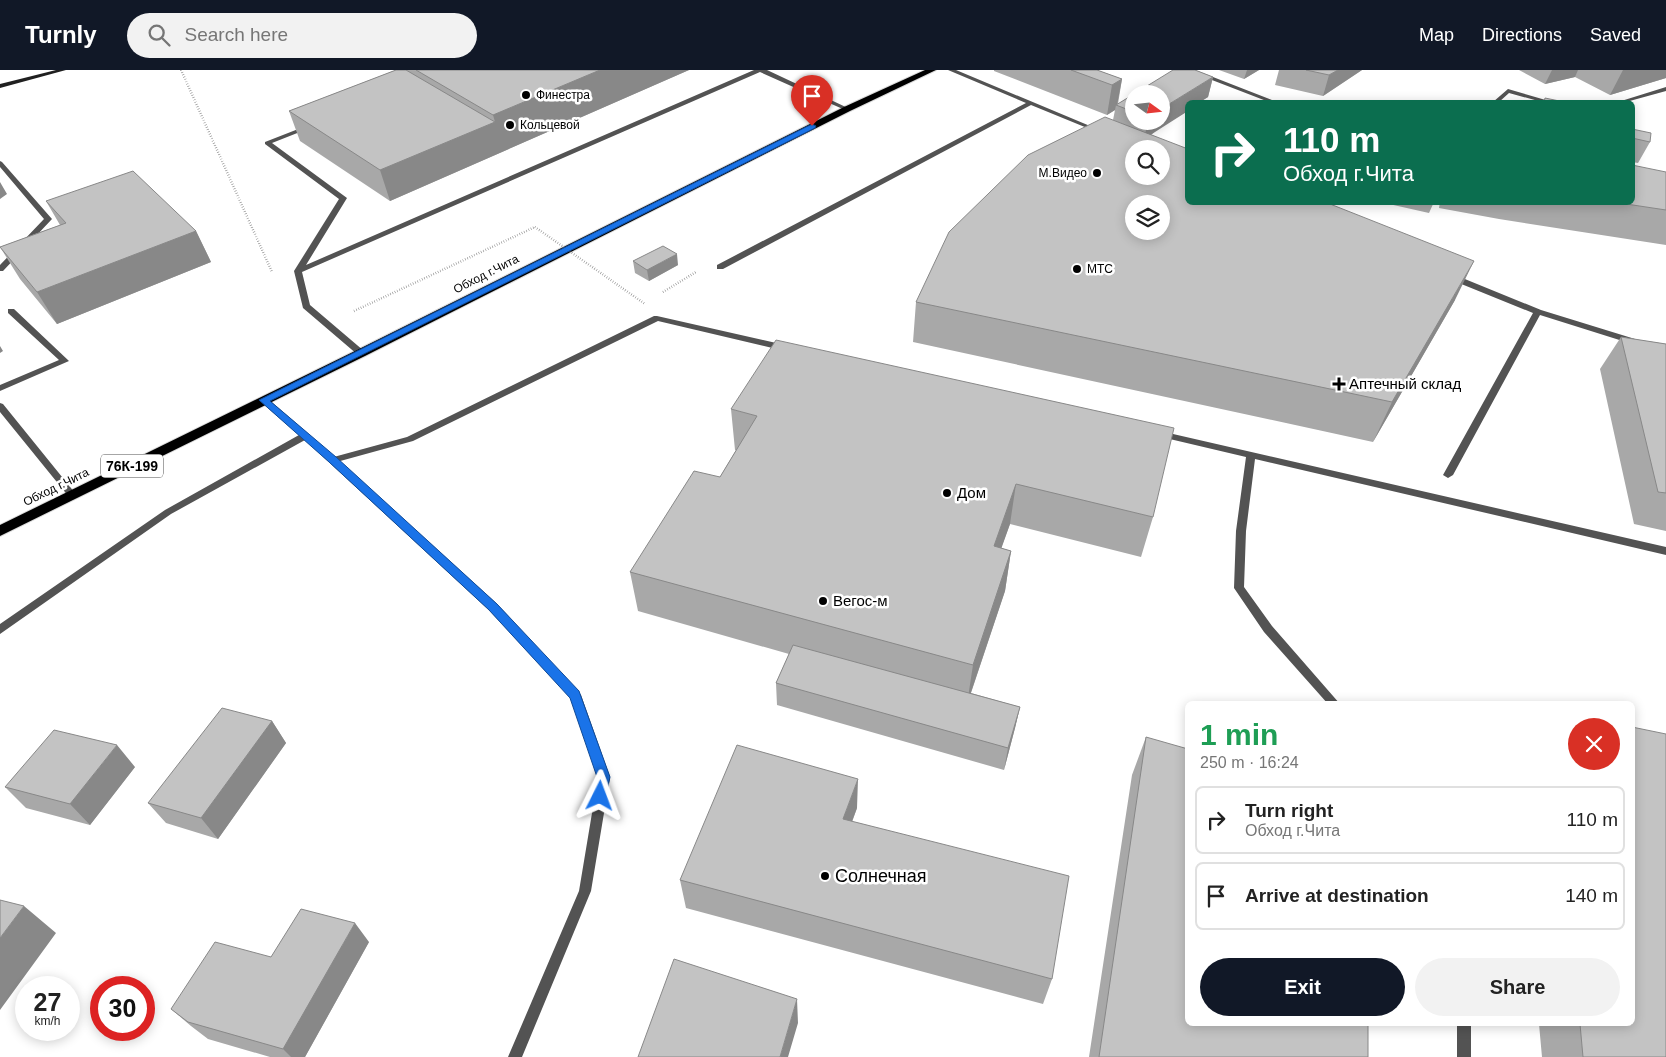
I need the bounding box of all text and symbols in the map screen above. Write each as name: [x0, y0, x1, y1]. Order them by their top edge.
search box: [127, 13, 477, 58]
text: Turnly: [25, 21, 97, 48]
icon: search: [145, 21, 173, 49]
text: Search here: [185, 24, 288, 45]
text: Map: [1419, 25, 1454, 45]
text: Directions: [1482, 25, 1562, 45]
text: Saved: [1590, 25, 1641, 45]
pin: [791, 75, 833, 126]
icon: arrive: [798, 82, 826, 110]
north arrow: [1125, 85, 1170, 130]
map controls: [1125, 85, 1170, 240]
place label: Финестра: [536, 88, 590, 102]
marker: Финестра: [520, 89, 532, 101]
place label: Кольцевой: [520, 118, 580, 132]
marker: Кольцевой: [504, 119, 516, 131]
icon: right: [1200, 120, 1265, 185]
text: 110 m: [1283, 120, 1380, 159]
button: search: [1125, 140, 1170, 185]
text: Обход г.Чита: [1283, 161, 1414, 186]
place label: М.Видео: [1039, 166, 1087, 180]
marker: М.Видео: [1091, 167, 1103, 179]
button: layers: [1125, 195, 1170, 240]
street label: Обход г.Чита: [451, 251, 521, 296]
place label: МТС: [1087, 262, 1113, 276]
marker: МТС: [1071, 263, 1083, 275]
place label: Аптечный склад: [1349, 375, 1461, 392]
marker: Аптечный склад: [1333, 378, 1345, 390]
road number: 76К-199: [101, 454, 163, 478]
street label: Обход г.Чита: [21, 465, 91, 509]
place label: Дом: [957, 484, 986, 501]
marker: Дом: [941, 487, 953, 499]
place label: Вегос-м: [833, 592, 888, 609]
marker: Вегос-м: [817, 595, 829, 607]
text: 1 min: [1200, 718, 1278, 751]
button: close: [1568, 718, 1620, 770]
text: 250 m · 16:24: [1200, 754, 1299, 771]
position arrow: [573, 769, 625, 821]
text: Turn right: [1245, 800, 1333, 821]
icon: right: [1202, 806, 1230, 834]
text: 110 m: [1567, 809, 1618, 830]
text: Обход г.Чита: [1245, 822, 1340, 839]
place label: Солнечная: [835, 866, 927, 886]
marker: Солнечная: [819, 870, 831, 882]
icon: arrive: [1202, 882, 1230, 910]
text: Arrive at destination: [1245, 885, 1429, 906]
text: 140 m: [1565, 885, 1618, 906]
button: Exit: [1200, 958, 1405, 1016]
button: Share: [1415, 958, 1620, 1016]
speed limit sign: 30: [90, 976, 155, 1041]
text: 27: [34, 988, 61, 1016]
text: km/h: [34, 1014, 61, 1028]

